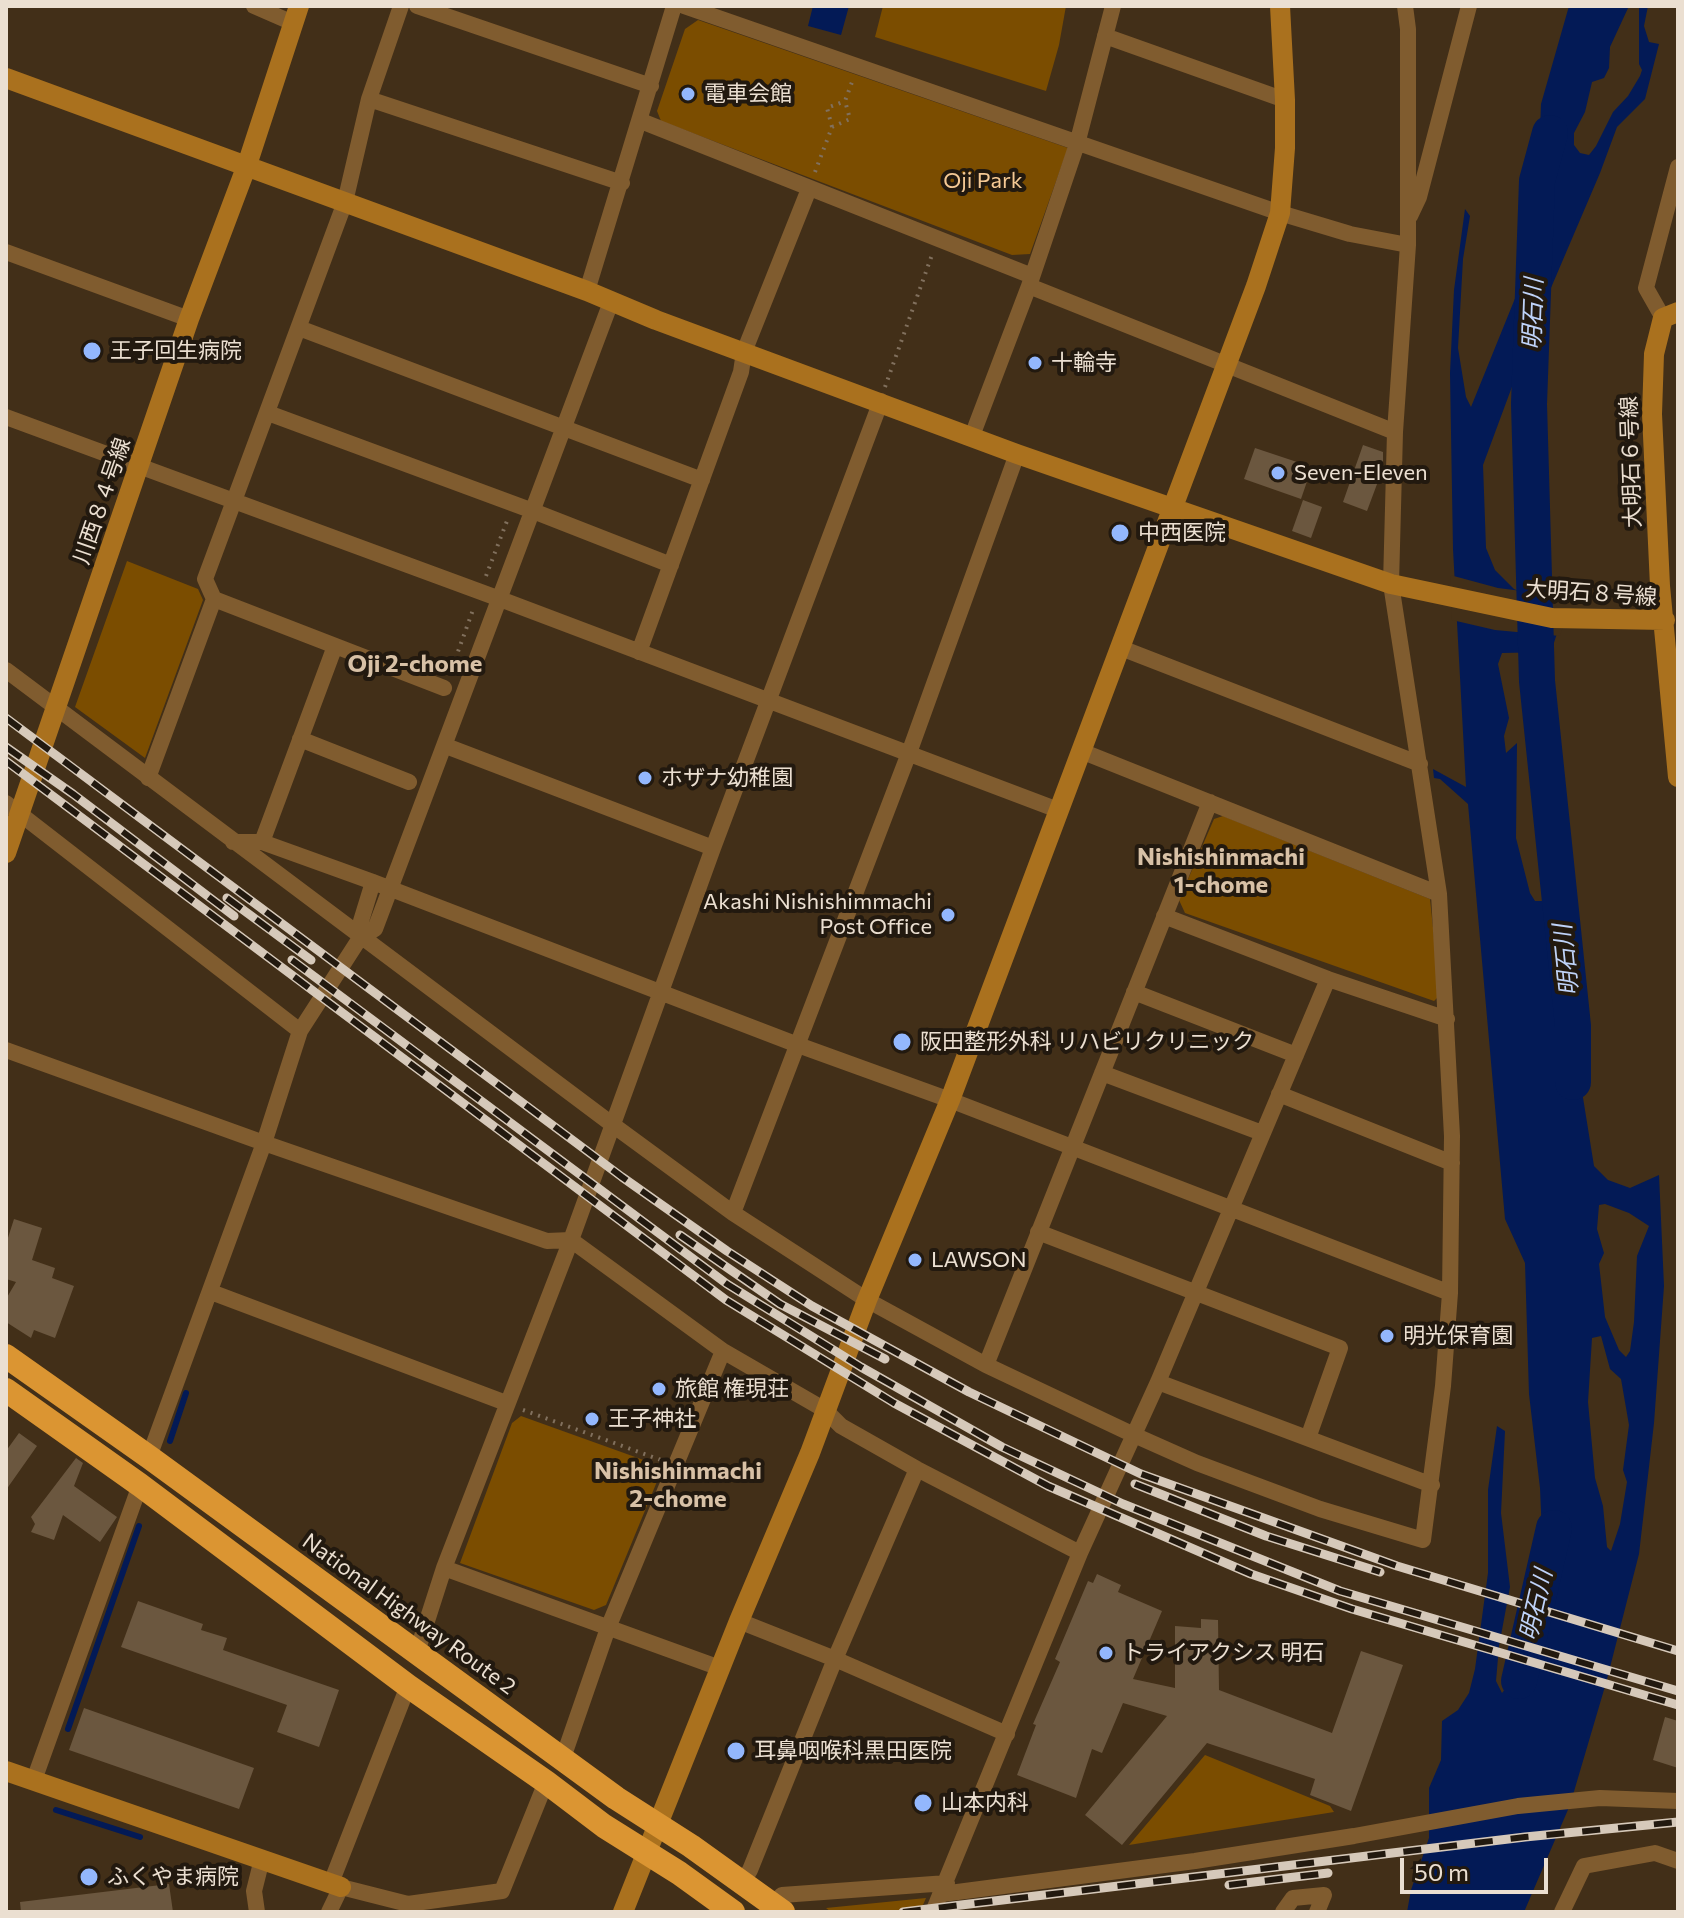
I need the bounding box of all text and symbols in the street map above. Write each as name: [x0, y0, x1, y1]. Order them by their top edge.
place label: 電車会館: [704, 81, 792, 107]
marker: 電車会館: [679, 85, 697, 103]
park label: Oji Park: [943, 168, 1023, 194]
water label: 明石川: [1517, 278, 1549, 350]
place label: 王子回生病院: [110, 338, 242, 364]
marker: 王子回生病院: [81, 340, 103, 362]
place label: 十輪寺: [1051, 350, 1117, 376]
marker: 十輪寺: [1026, 354, 1044, 372]
street label: 大明石６号線: [1616, 396, 1646, 528]
street label: 川西８４号線: [68, 434, 136, 568]
place label: Seven-Eleven: [1294, 460, 1428, 486]
marker: Seven-Eleven: [1269, 464, 1287, 482]
place label: 中西医院: [1138, 520, 1226, 546]
marker: 中西医院: [1109, 522, 1131, 544]
street label: 大明石８号線: [1524, 575, 1658, 611]
district label: Oji 2-chome: [348, 650, 482, 678]
place label: ホザナ幼稚園: [661, 765, 793, 791]
marker: ホザナ幼稚園: [636, 769, 654, 787]
district label: Nishishinmachi 1-chome: [1137, 843, 1305, 899]
place label: Akashi Nishishimmachi Post Office: [703, 889, 932, 940]
marker: Akashi Nishishimmachi Post Office: [939, 906, 957, 924]
water label: 明石川: [1548, 923, 1584, 997]
place label: 阪田整形外科 リハビリクリニック: [920, 1029, 1254, 1055]
marker: 阪田整形外科 リハビリクリニック: [891, 1031, 913, 1053]
place label: LAWSON: [931, 1247, 1027, 1273]
marker: LAWSON: [906, 1251, 924, 1269]
place label: 明光保育園: [1403, 1323, 1513, 1349]
marker: 明光保育園: [1378, 1327, 1396, 1345]
place label: 旅館 権現荘: [675, 1376, 789, 1402]
marker: 旅館 権現荘: [650, 1380, 668, 1398]
place label: 王子神社: [608, 1406, 696, 1432]
marker: 王子神社: [583, 1410, 601, 1428]
district label: Nishishinmachi 2-chome: [594, 1457, 762, 1513]
street label: National Highway Route 2: [297, 1528, 521, 1700]
water label: 明石川: [1514, 1567, 1558, 1643]
place label: トライアクシス 明石: [1122, 1640, 1324, 1666]
marker: トライアクシス 明石: [1097, 1644, 1115, 1662]
place label: 耳鼻咽喉科黒田医院: [754, 1738, 952, 1764]
marker: 耳鼻咽喉科黒田医院: [725, 1740, 747, 1762]
place label: 山本内科: [941, 1790, 1029, 1816]
marker: 山本内科: [912, 1792, 934, 1814]
scale bar: [1404, 1842, 1552, 1892]
text: 50 m: [1414, 1857, 1469, 1886]
place label: ふくやま病院: [107, 1864, 239, 1890]
marker: ふくやま病院: [78, 1866, 100, 1888]

